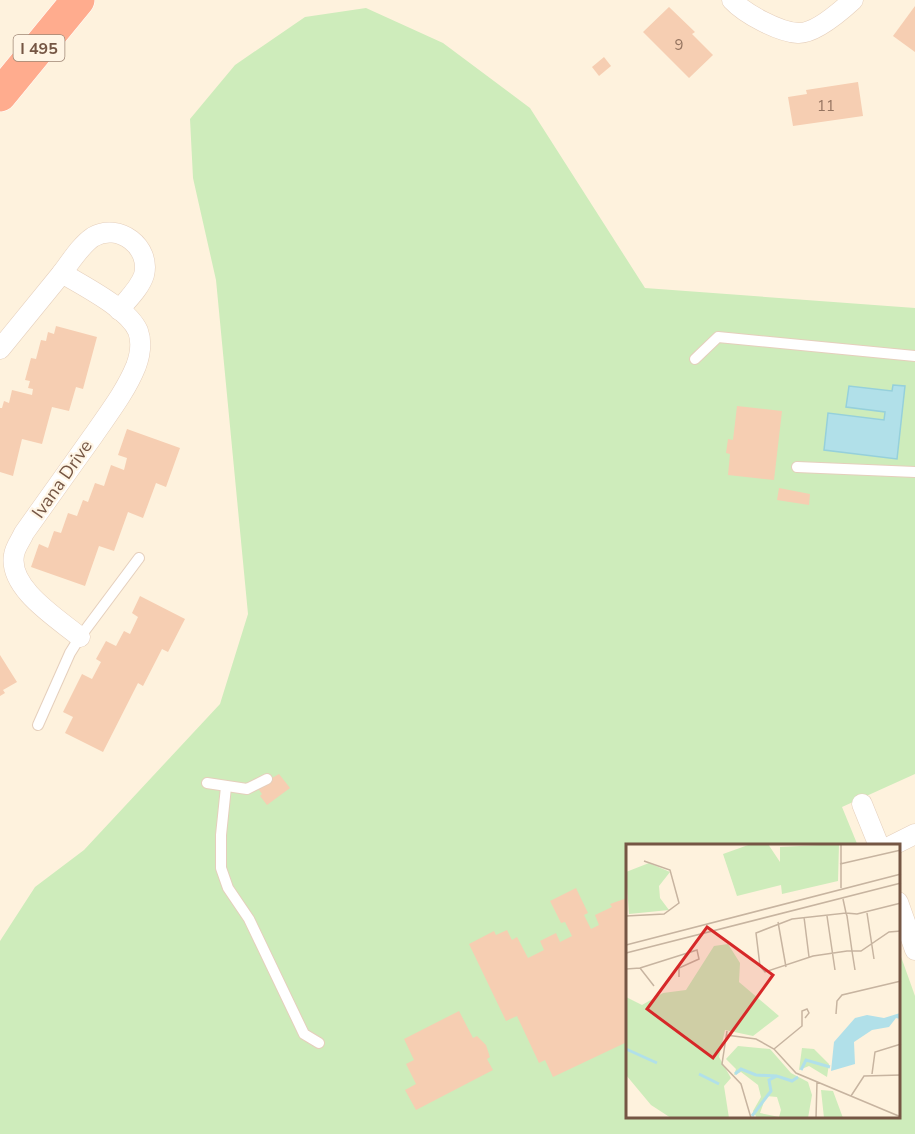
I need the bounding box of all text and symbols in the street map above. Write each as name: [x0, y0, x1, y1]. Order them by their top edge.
road number: I 495: [14, 35, 64, 61]
house number: 9: [674, 35, 684, 55]
house number: 11: [817, 96, 835, 116]
street label: Ivana Drive: [26, 435, 98, 523]
inset map: [626, 844, 900, 1119]

